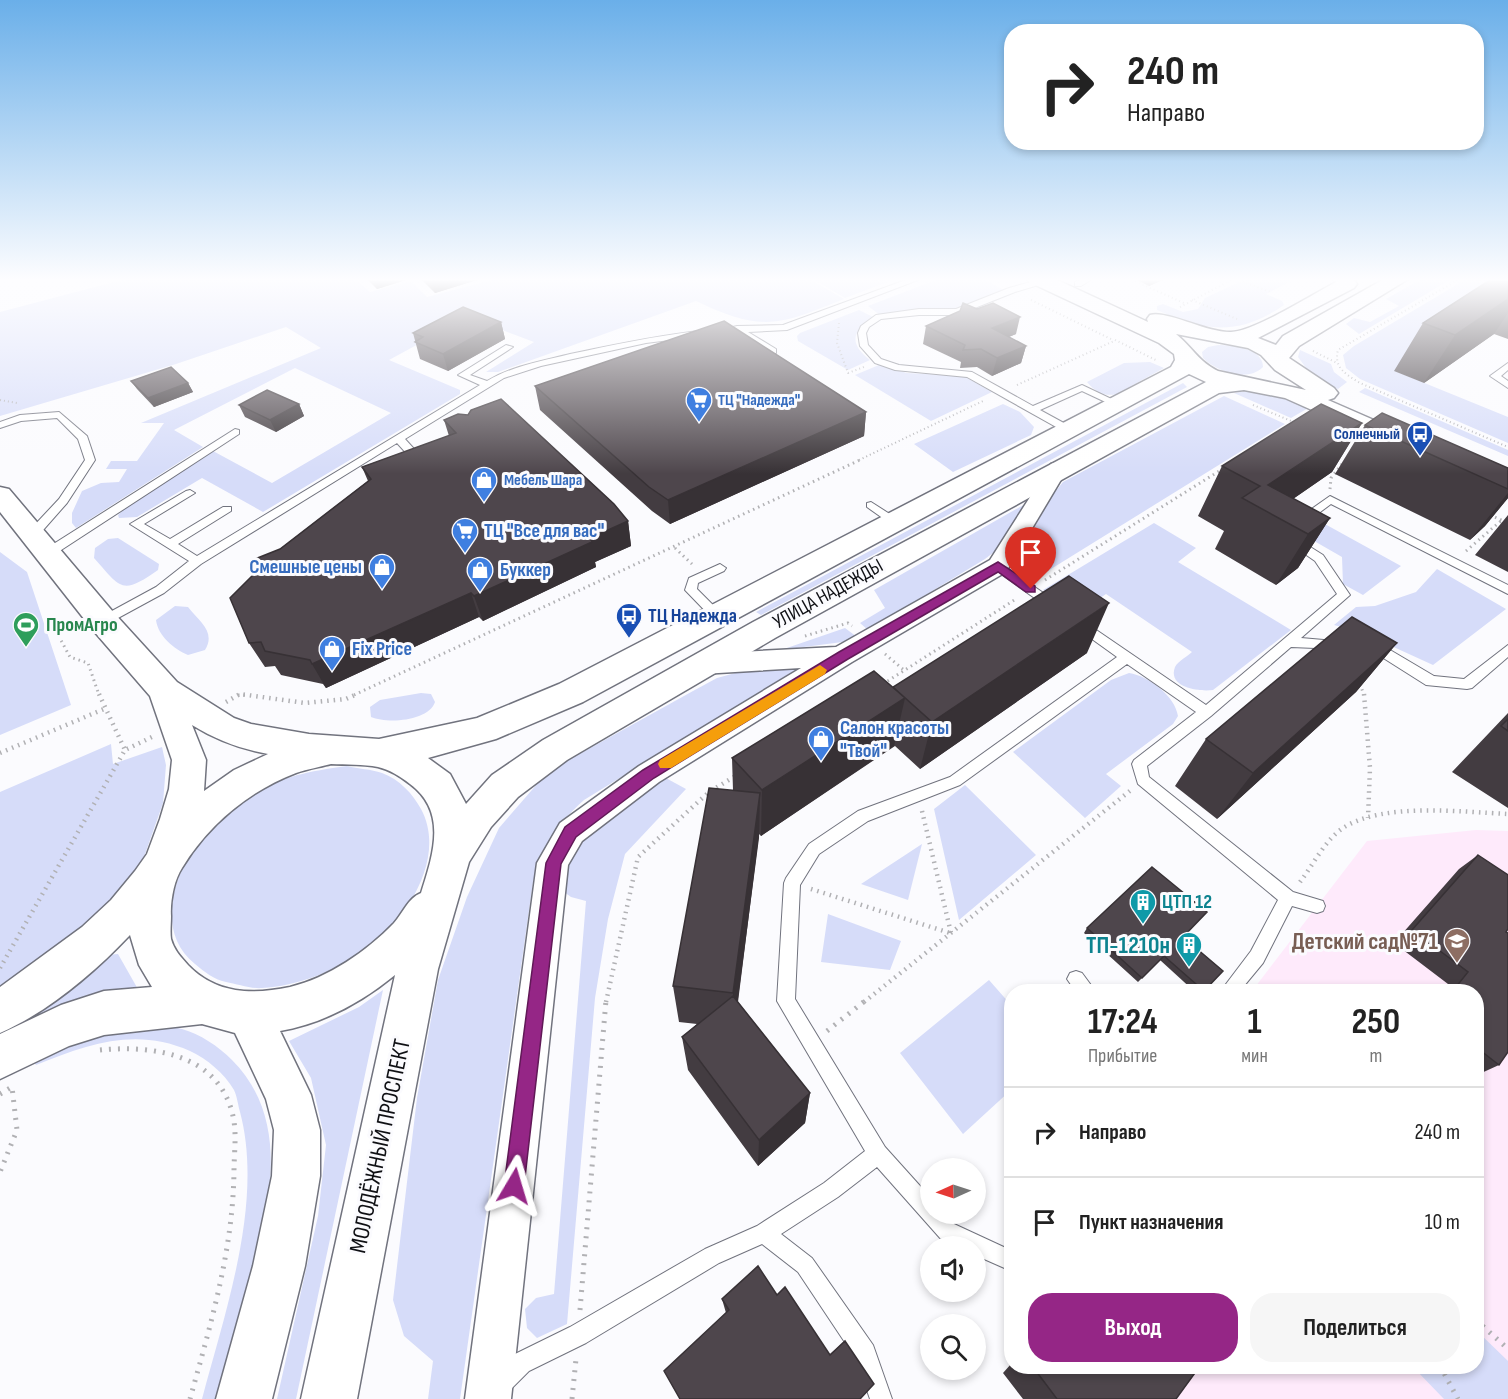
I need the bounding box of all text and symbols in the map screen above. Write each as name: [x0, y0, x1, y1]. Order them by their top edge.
text: 240 m: [1127, 46, 1219, 97]
icon: right: [1028, 48, 1106, 126]
text: Направо: [1127, 97, 1205, 129]
supermarket icon: ТЦ "Надежда": [684, 385, 714, 423]
place label: ТЦ "Надежда": [718, 391, 800, 410]
bus stop icon: Солнечный: [1405, 419, 1435, 457]
place label: Солнечный: [1334, 425, 1400, 444]
shop icon: Мебель Шара: [469, 465, 499, 503]
place label: Мебель Шара: [504, 471, 582, 490]
supermarket icon: ТЦ "Все для вас": [450, 516, 480, 554]
place label: ТЦ "Все для вас": [484, 519, 605, 543]
pin: [1005, 527, 1056, 589]
icon: arrive: [1014, 536, 1047, 569]
shop icon: Смешные цены: [367, 552, 397, 590]
street label: УЛИЦА НАДЕЖДЫ: [769, 554, 887, 634]
place label: Смешные цены: [249, 555, 362, 579]
shop icon: Буккер: [465, 555, 495, 593]
place label: Буккер: [500, 558, 551, 582]
bus stop icon: ТЦ Надежда: [614, 601, 644, 639]
place label: ТЦ Надежда: [648, 604, 737, 628]
sports icon: ПромАгро: [11, 610, 41, 648]
place label: ПромАгро: [46, 613, 118, 637]
shop icon: Fix Price: [317, 634, 347, 672]
place label: Fix Price: [352, 637, 412, 661]
place label: Салон красоты "Твой": [840, 716, 949, 763]
shop icon: Салон красоты "Твой": [806, 724, 836, 762]
building icon: ЦТП 12: [1128, 887, 1158, 925]
place label: ЦТП 12: [1162, 890, 1212, 914]
school or university icon: Детский сад№71: [1442, 926, 1472, 964]
place label: Детский сад№71: [1292, 927, 1439, 956]
building icon: ТП-1210н: [1174, 930, 1204, 968]
place label: ТП-1210н: [1086, 931, 1170, 960]
text: 17:24: [1088, 1001, 1158, 1044]
text: 1: [1247, 1001, 1262, 1044]
text: 250: [1352, 1001, 1400, 1044]
street label: МОЛОДЁЖНЫЙ ПРОСПЕКТ: [343, 1036, 417, 1256]
text: Прибытие: [1088, 1044, 1157, 1068]
text: мин: [1241, 1044, 1268, 1068]
text: m: [1369, 1044, 1382, 1068]
icon: right: [1028, 1116, 1061, 1149]
text: Направо: [1079, 1119, 1146, 1146]
text: 240 m: [1414, 1119, 1460, 1146]
position arrow: [482, 1154, 546, 1218]
north arrow: [920, 1158, 986, 1224]
map controls: [920, 1158, 986, 1380]
icon: arrive: [1028, 1206, 1061, 1239]
text: Пункт назначения: [1079, 1209, 1223, 1236]
text: 10 m: [1425, 1209, 1460, 1236]
button: sound: [920, 1236, 986, 1302]
button: Выход: [1028, 1293, 1238, 1362]
button: Поделиться: [1250, 1293, 1460, 1362]
button: search: [920, 1314, 986, 1380]

